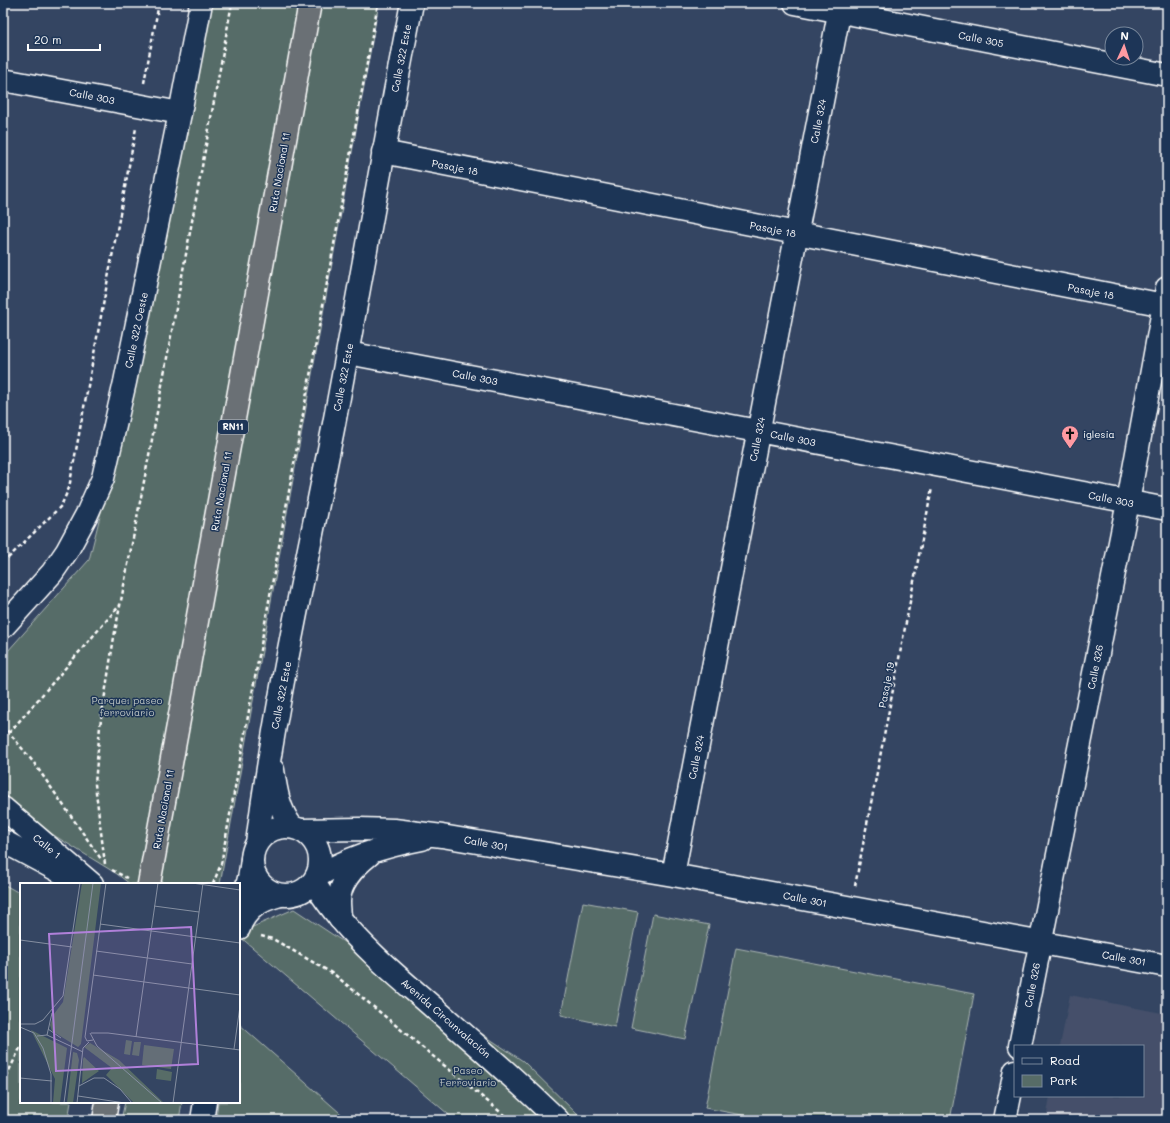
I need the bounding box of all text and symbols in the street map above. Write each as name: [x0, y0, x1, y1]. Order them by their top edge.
street label: Calle 322 Este: [388, 23, 414, 93]
scale bar: [28, 26, 100, 52]
north arrow: [1104, 26, 1144, 66]
street label: Calle 305: [957, 28, 1005, 50]
text: N: [1120, 28, 1129, 43]
text: 20 m: [34, 31, 62, 47]
street label: Calle 303: [68, 85, 116, 107]
street label: Calle 324: [807, 97, 829, 144]
street label: Ruta Nacional 11: [265, 131, 293, 213]
street label: Pasaje 18: [431, 156, 479, 178]
street label: Pasaje 18: [749, 218, 797, 240]
street label: Pasaje 18: [1067, 280, 1115, 302]
street label: Calle 322 Oeste: [121, 291, 151, 369]
street label: Calle 322 Este: [330, 342, 356, 412]
street label: Calle 303: [451, 366, 499, 388]
street label: Calle 324: [746, 415, 768, 462]
road number: RN11: [218, 420, 248, 434]
church icon: iglesia: [1060, 424, 1080, 449]
street label: Calle 303: [769, 427, 817, 449]
place label: iglesia: [1083, 427, 1115, 441]
street label: Ruta Nacional 11: [207, 450, 235, 532]
street label: Calle 303: [1087, 488, 1135, 510]
street label: Calle 326: [1084, 643, 1106, 691]
street label: Calle 322 Este: [268, 660, 294, 730]
street label: Pasaje 19: [875, 661, 897, 709]
park label: Parque: paseo ferroviario: [91, 693, 163, 719]
street label: Calle 324: [685, 733, 707, 780]
street label: Ruta Nacional 11: [149, 768, 177, 850]
street label: Calle 1: [30, 830, 64, 862]
street label: Calle 301: [463, 832, 509, 854]
inset map: [20, 883, 240, 1103]
street label: Calle 301: [782, 888, 828, 910]
street label: Calle 301: [1101, 947, 1147, 969]
street label: Calle 326: [1021, 961, 1043, 1009]
street label: Avenida Circunvalación: [398, 975, 494, 1061]
legend: [1014, 1045, 1144, 1097]
text: Road: [1050, 1052, 1080, 1068]
park label: Paseo Ferroviario: [440, 1063, 496, 1089]
text: Park: [1050, 1072, 1077, 1088]

